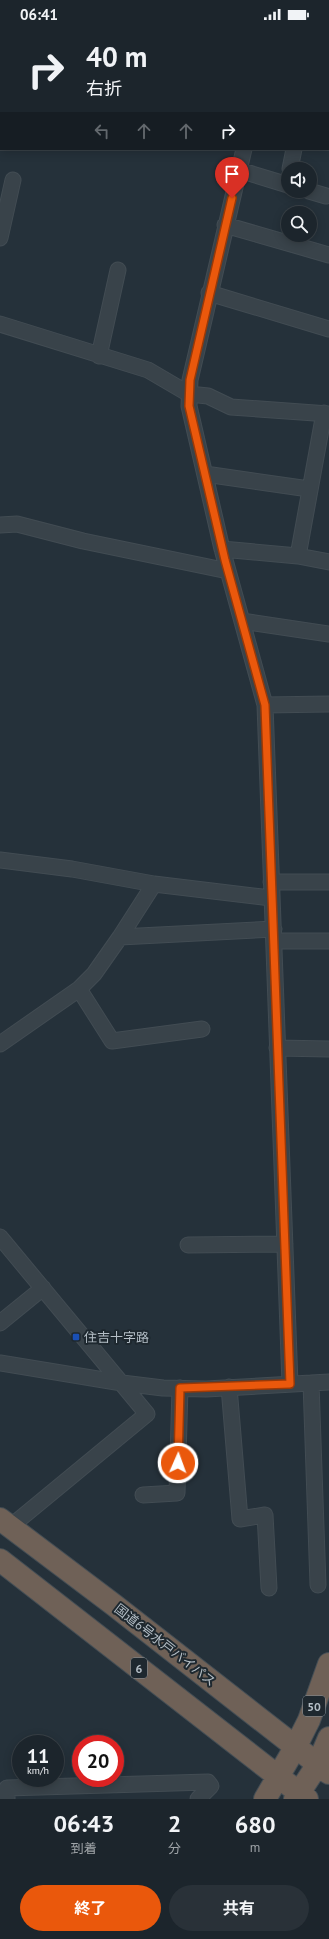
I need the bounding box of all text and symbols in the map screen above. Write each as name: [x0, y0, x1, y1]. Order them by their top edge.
text: 06:41: [20, 5, 58, 24]
text: 40 m: [86, 38, 147, 75]
icon: right: [20, 44, 72, 96]
text: 右折: [86, 77, 122, 100]
icon: left: [91, 120, 113, 142]
icon: ahead: [133, 120, 155, 142]
icon: ahead: [175, 120, 197, 142]
icon: right: [217, 120, 239, 142]
pin: [215, 157, 249, 198]
map controls: [281, 162, 317, 242]
button: sound: [281, 162, 317, 198]
icon: arrive: [221, 163, 243, 185]
button: search: [281, 206, 317, 242]
place label: 住吉十字路: [84, 1329, 149, 1346]
marker: 住吉十字路: [71, 1332, 81, 1342]
position arrow: [157, 1442, 199, 1484]
street label: 国道6号水戸バイパス: [111, 1601, 219, 1689]
road number: 6: [131, 1658, 147, 1678]
road number: 50: [303, 1696, 325, 1716]
speed limit sign: 20: [72, 1735, 124, 1787]
text: 11: [27, 1743, 49, 1769]
text: km/h: [27, 1764, 49, 1777]
text: 06:43: [53, 1808, 114, 1839]
text: 2: [168, 1808, 181, 1839]
text: 680: [235, 1809, 276, 1840]
text: m: [250, 1839, 260, 1856]
text: 到着: [71, 1840, 97, 1857]
text: 分: [168, 1840, 181, 1857]
button: 終了: [20, 1885, 161, 1931]
button: 共有: [169, 1885, 309, 1931]

